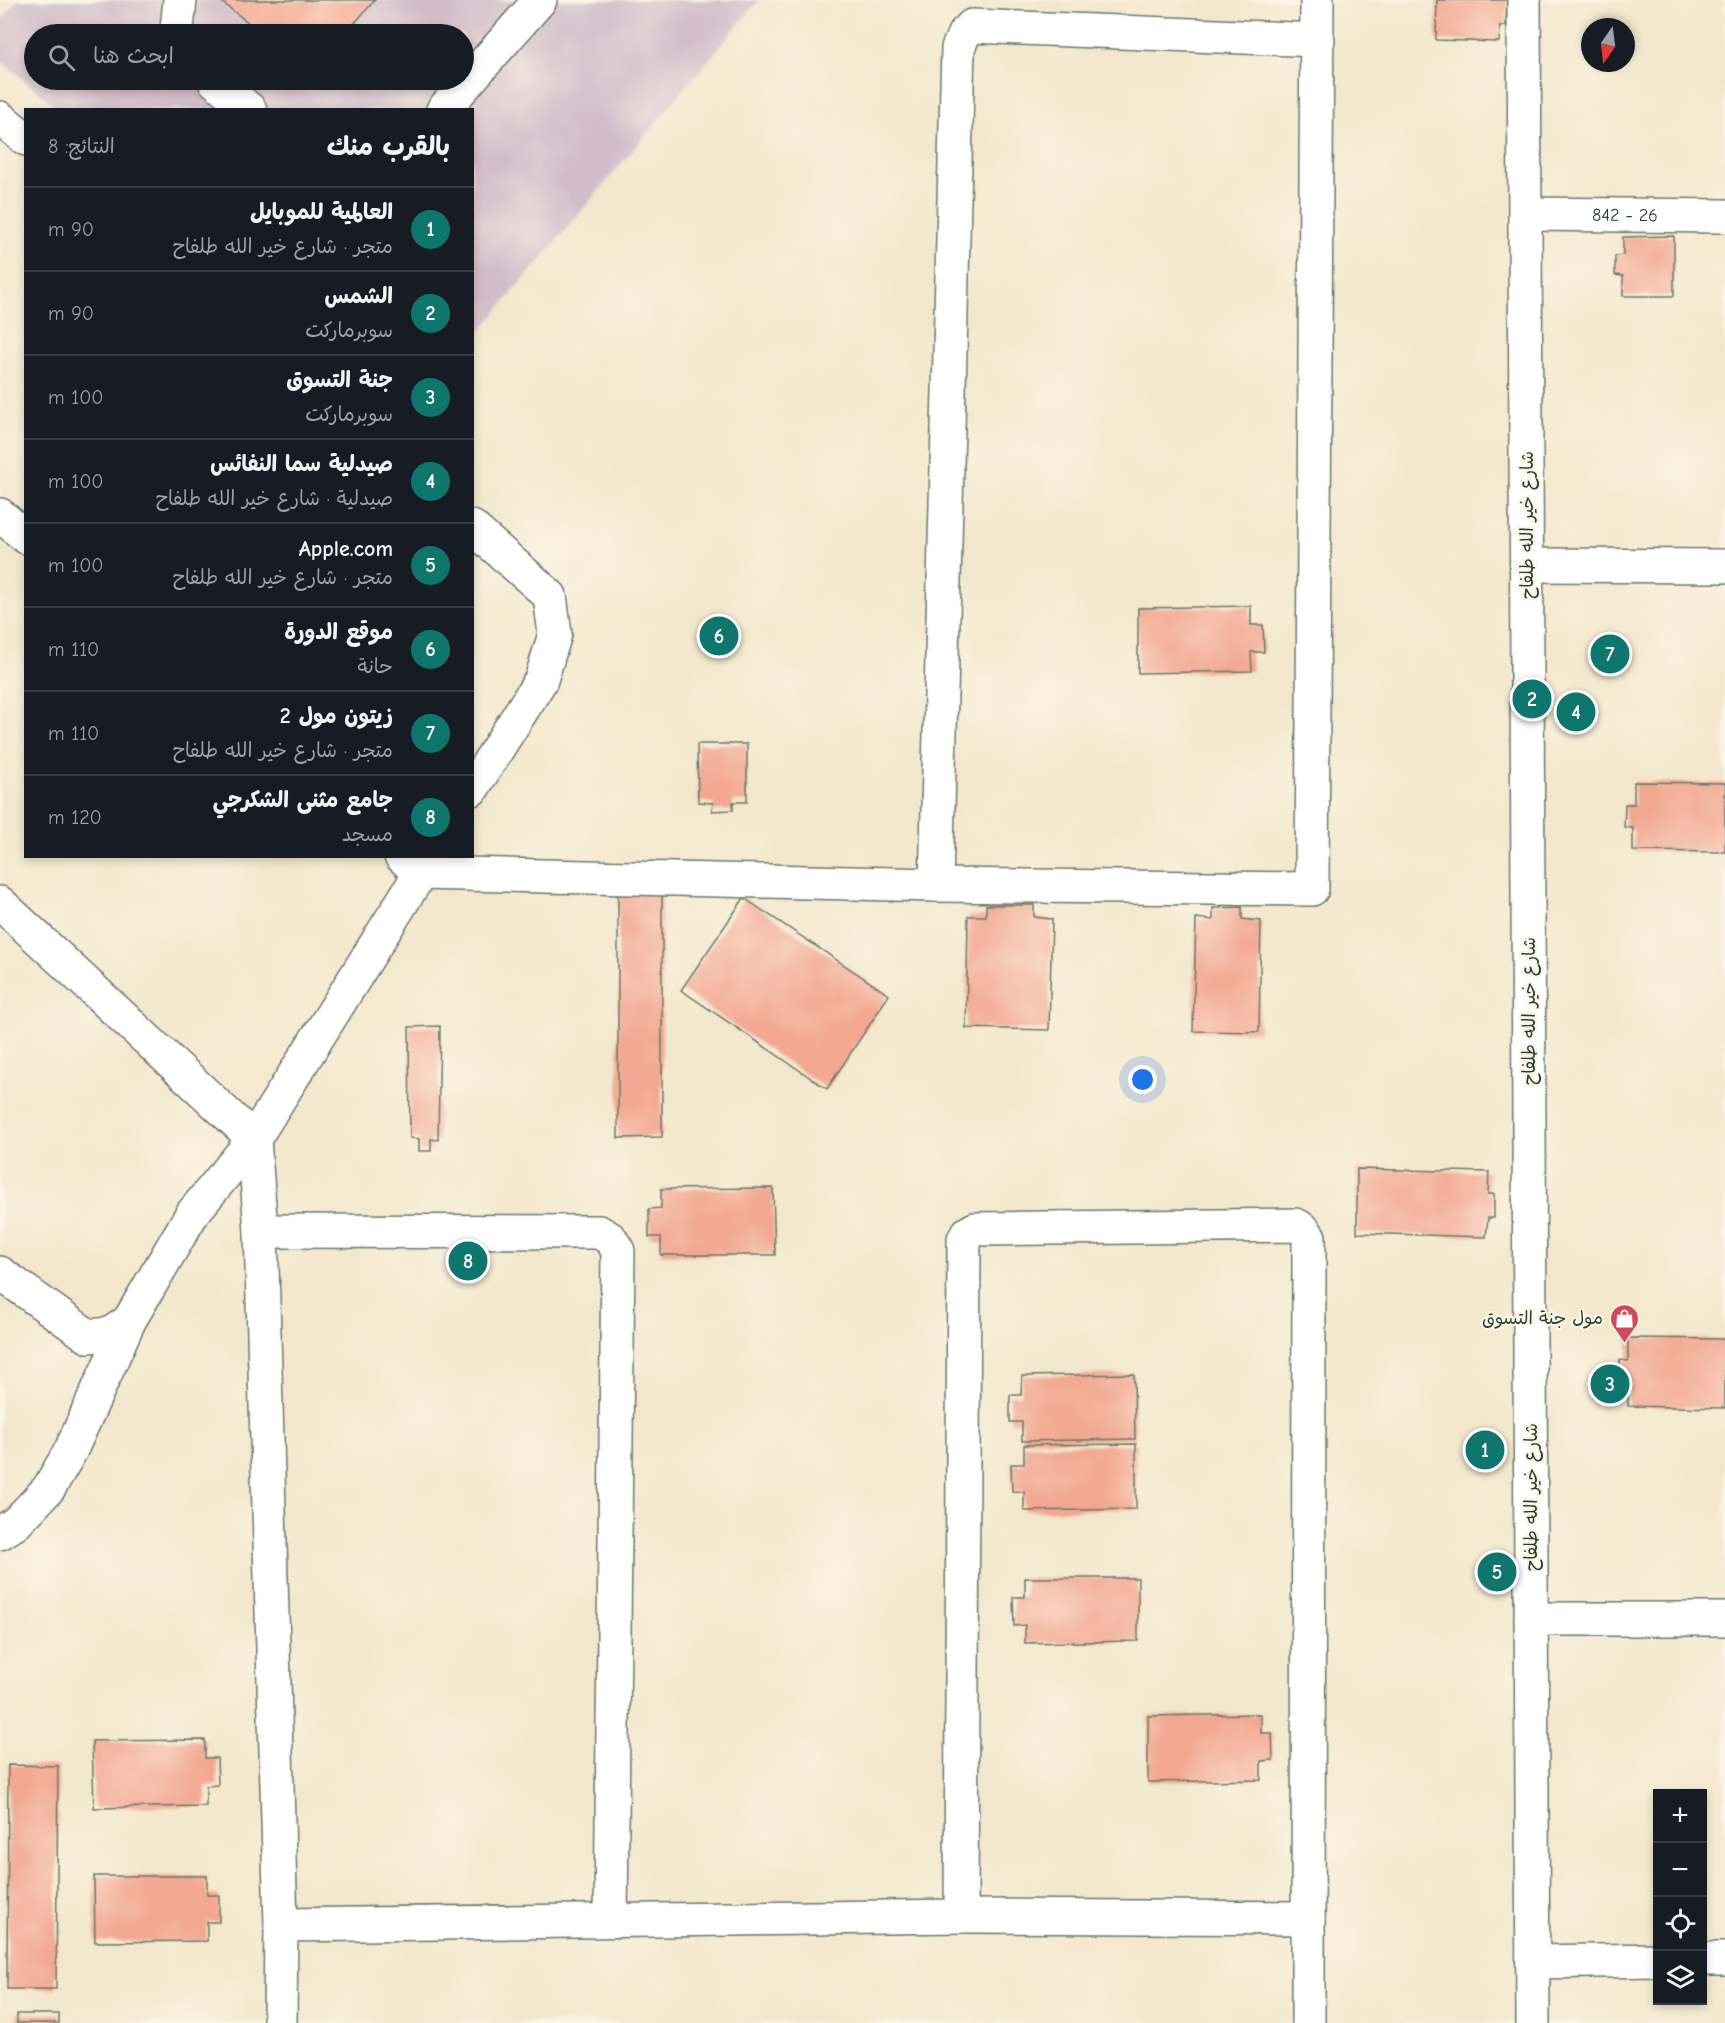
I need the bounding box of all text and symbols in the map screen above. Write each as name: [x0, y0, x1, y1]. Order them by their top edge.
north arrow: [1581, 18, 1635, 72]
search box: [24, 24, 474, 90]
icon: search: [45, 41, 78, 74]
text: ابحث هنا: [93, 43, 174, 69]
text: بالقرب منك: [327, 132, 450, 162]
text: النتائج: 8: [48, 135, 115, 158]
text: العالمية للموبايل: [250, 199, 393, 225]
street label: 842 - 26: [1592, 204, 1658, 226]
text: 90 m: [48, 218, 94, 241]
text: 1: [427, 218, 434, 241]
text: متجر · شارع خير الله طلفاح: [173, 235, 393, 258]
text: الشمس: [325, 283, 393, 309]
text: 90 m: [48, 302, 94, 325]
text: 2: [426, 302, 435, 325]
text: سوبرماركت: [305, 319, 393, 342]
text: جنة التسوق: [286, 367, 393, 393]
text: 100 m: [48, 386, 104, 409]
text: 3: [426, 386, 435, 409]
text: سوبرماركت: [305, 403, 393, 426]
text: صيدلية سما النفائس: [210, 451, 393, 477]
street label: شارع خير الله طلفاح: [1517, 451, 1539, 599]
text: 100 m: [48, 470, 104, 493]
text: 4: [426, 470, 435, 493]
text: صيدلية · شارع خير الله طلفاح: [156, 487, 393, 510]
text: Apple.com: [299, 536, 393, 562]
text: 100 m: [48, 554, 104, 577]
text: 5: [425, 554, 436, 577]
text: متجر · شارع خير الله طلفاح: [173, 566, 393, 589]
pin: 6: [700, 614, 738, 658]
text: موقع الدورة: [284, 619, 393, 645]
pin: 7: [1590, 632, 1630, 676]
text: 110 m: [48, 638, 99, 661]
text: 6: [425, 638, 436, 661]
text: حانة: [357, 655, 393, 678]
pin: 2: [1512, 676, 1552, 722]
pin: 4: [1556, 690, 1596, 734]
text: زيتون مول 2: [280, 703, 393, 729]
text: 110 m: [48, 722, 99, 745]
text: 7: [426, 722, 435, 745]
text: متجر · شارع خير الله طلفاح: [173, 739, 393, 762]
text: جامع مثنى الشكرجي: [213, 787, 393, 813]
text: 120 m: [48, 806, 102, 829]
text: 8: [425, 806, 436, 829]
text: مسجد: [342, 823, 393, 846]
street label: شارع خير الله طلفاح: [1519, 937, 1541, 1085]
your location: [1128, 1065, 1157, 1094]
pin: 8: [448, 1238, 488, 1284]
shop icon: مول جنة التسوق: [1608, 1302, 1640, 1344]
place label: مول جنة التسوق: [1482, 1308, 1603, 1329]
pin: 3: [1590, 1362, 1630, 1406]
street label: شارع خير الله طلفاح: [1521, 1423, 1543, 1571]
pin: 1: [1466, 1428, 1504, 1472]
pin: 5: [1478, 1550, 1516, 1594]
map controls: [1653, 1789, 1707, 2005]
button: +: [1653, 1789, 1707, 1843]
button: −: [1653, 1843, 1707, 1897]
button: locate: [1653, 1897, 1707, 1951]
button: layers: [1653, 1951, 1707, 2005]

